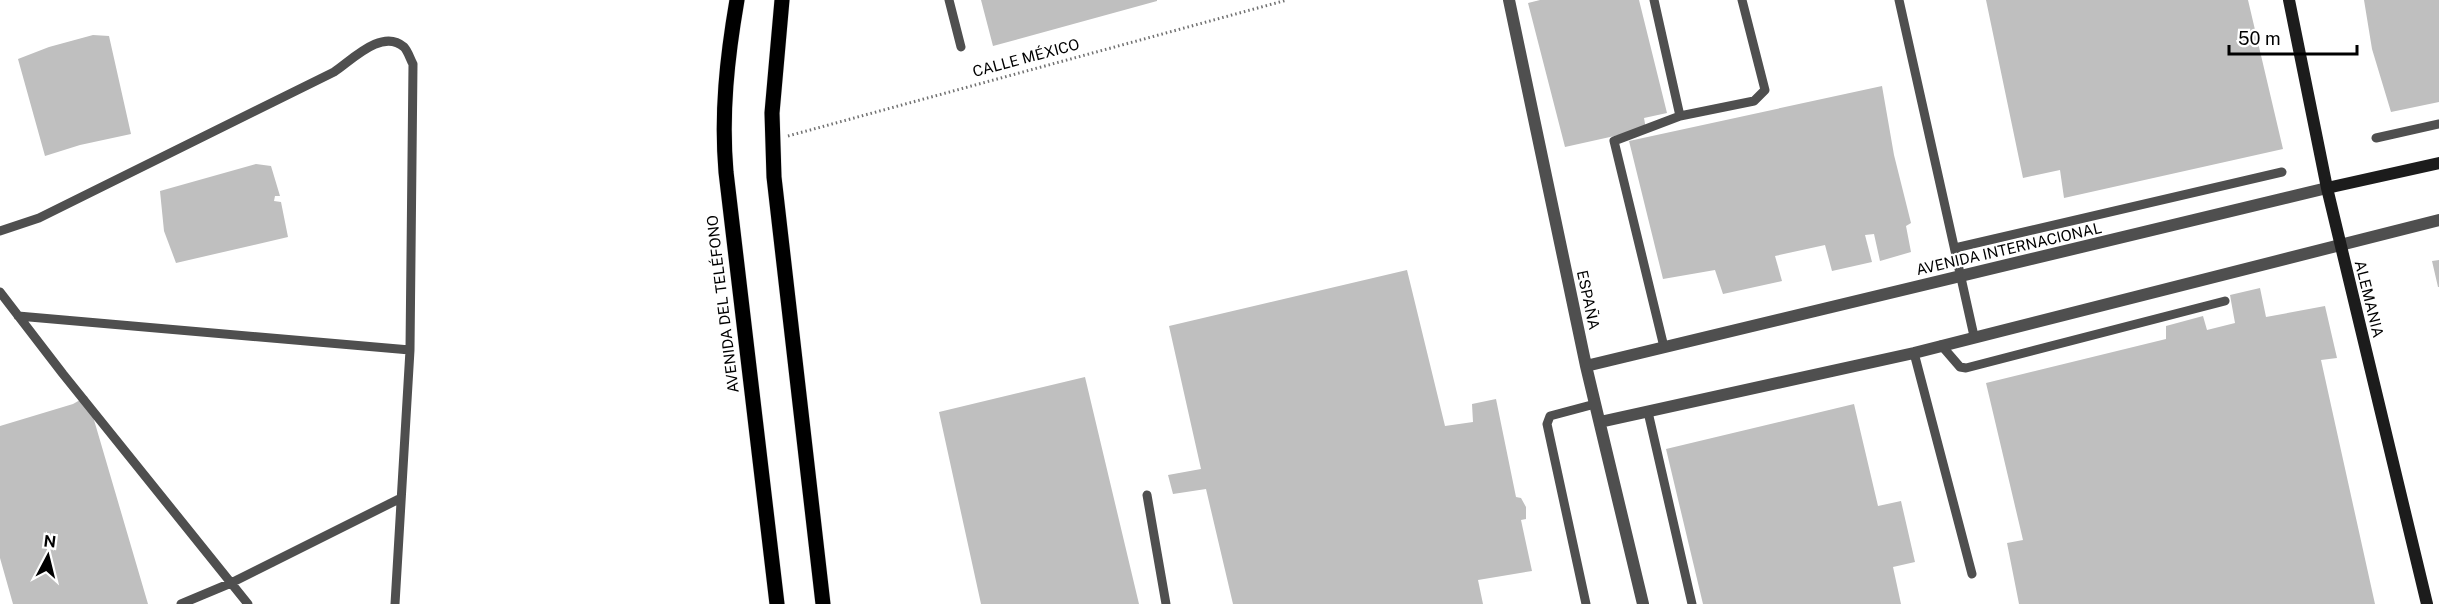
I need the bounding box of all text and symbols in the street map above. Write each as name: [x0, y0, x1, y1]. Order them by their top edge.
scale bar: [2229, 18, 2356, 56]
text: 50 m: [2238, 28, 2281, 49]
street label: CALLE MÉXICO: [971, 35, 1081, 80]
street label: AVENIDA DEL TELÉFONO: [703, 214, 742, 394]
street label: AVENIDA INTERNACIONAL: [1914, 219, 2103, 278]
street label: ALEMANIA: [2352, 259, 2387, 340]
street label: ESPAÑA: [1574, 268, 1603, 332]
north arrow: [18, 526, 78, 586]
text: N: [42, 531, 57, 552]

